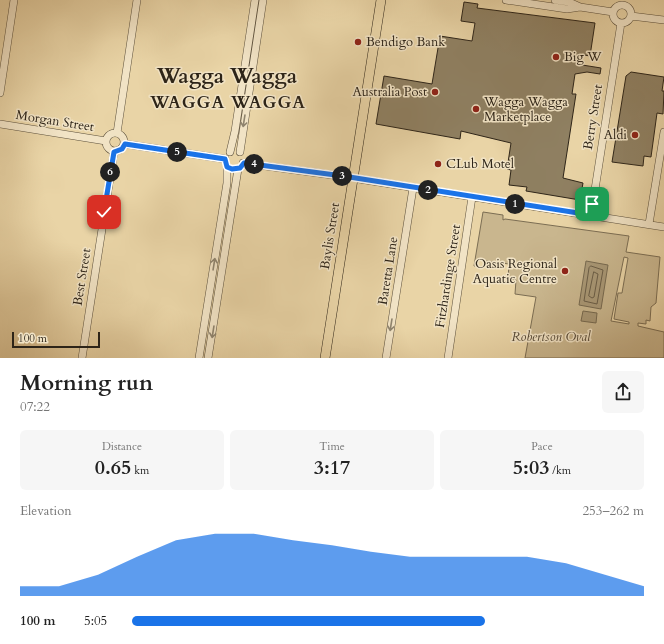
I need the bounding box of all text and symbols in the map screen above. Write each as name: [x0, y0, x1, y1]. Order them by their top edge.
place label: Bendigo Bank: [366, 33, 445, 51]
marker: Bendigo Bank: [353, 37, 363, 47]
place label: Big W: [564, 48, 602, 66]
marker: Big W: [551, 52, 561, 62]
district label: Wagga Wagga: [156, 62, 298, 91]
place label: Australia Post: [353, 83, 427, 101]
street label: Berry Street: [579, 83, 607, 151]
marker: Australia Post: [430, 87, 440, 97]
district label: WAGGA WAGGA: [149, 91, 306, 114]
place label: Wagga Wagga Marketplace: [483, 93, 568, 126]
marker: Wagga Wagga Marketplace: [471, 104, 481, 114]
street label: Morgan Street: [15, 106, 95, 136]
one-way arrow: [240, 115, 248, 128]
place label: Aldi: [604, 126, 627, 144]
marker: Aldi: [630, 130, 640, 140]
pin: 5: [167, 142, 187, 162]
text: 5: [174, 144, 180, 159]
pin: 4: [244, 154, 264, 174]
place label: CLub Motel: [446, 155, 515, 173]
text: 4: [251, 156, 257, 171]
marker: CLub Motel: [433, 159, 443, 169]
pin: 6: [100, 162, 120, 182]
text: 6: [107, 164, 113, 179]
pin: 3: [332, 166, 352, 186]
text: 3: [339, 168, 345, 183]
pin: 2: [418, 180, 438, 200]
text: 2: [425, 182, 431, 197]
pin: [575, 187, 609, 221]
icon: arrive: [581, 193, 603, 215]
pin: 1: [505, 194, 525, 214]
pin: [87, 195, 121, 229]
text: 1: [512, 196, 518, 211]
icon: check: [93, 201, 115, 223]
street label: Baylis Street: [316, 201, 344, 271]
street label: Fitzhardinge Street: [431, 223, 465, 329]
street label: Baretta Lane: [374, 235, 402, 307]
street label: Best Street: [69, 247, 95, 307]
place label: Oasis Regional Aquatic Centre: [473, 255, 558, 288]
one-way arrow: [210, 258, 218, 271]
marker: Oasis Regional Aquatic Centre: [560, 266, 570, 276]
one-way arrow: [387, 319, 395, 332]
one-way arrow: [208, 325, 216, 338]
park label: Robertson Oval: [511, 328, 591, 346]
scale bar: [12, 330, 100, 349]
text: 100 m: [18, 331, 47, 346]
text: Morning run: [20, 368, 153, 398]
button: share: [602, 371, 644, 413]
text: 07:22: [20, 398, 50, 416]
text: Distance: [102, 439, 142, 454]
text: Time: [319, 439, 345, 454]
text: Pace: [531, 439, 553, 454]
text: 0.65: [95, 454, 131, 481]
text: 3:17: [314, 454, 350, 481]
text: 5:03: [513, 454, 549, 481]
text: km: [131, 463, 149, 478]
text: /km: [549, 463, 571, 478]
text: Elevation: [20, 502, 72, 520]
text: 253–262 m: [582, 502, 644, 520]
text: 100 m: [20, 612, 55, 630]
text: 5:05: [84, 612, 107, 630]

